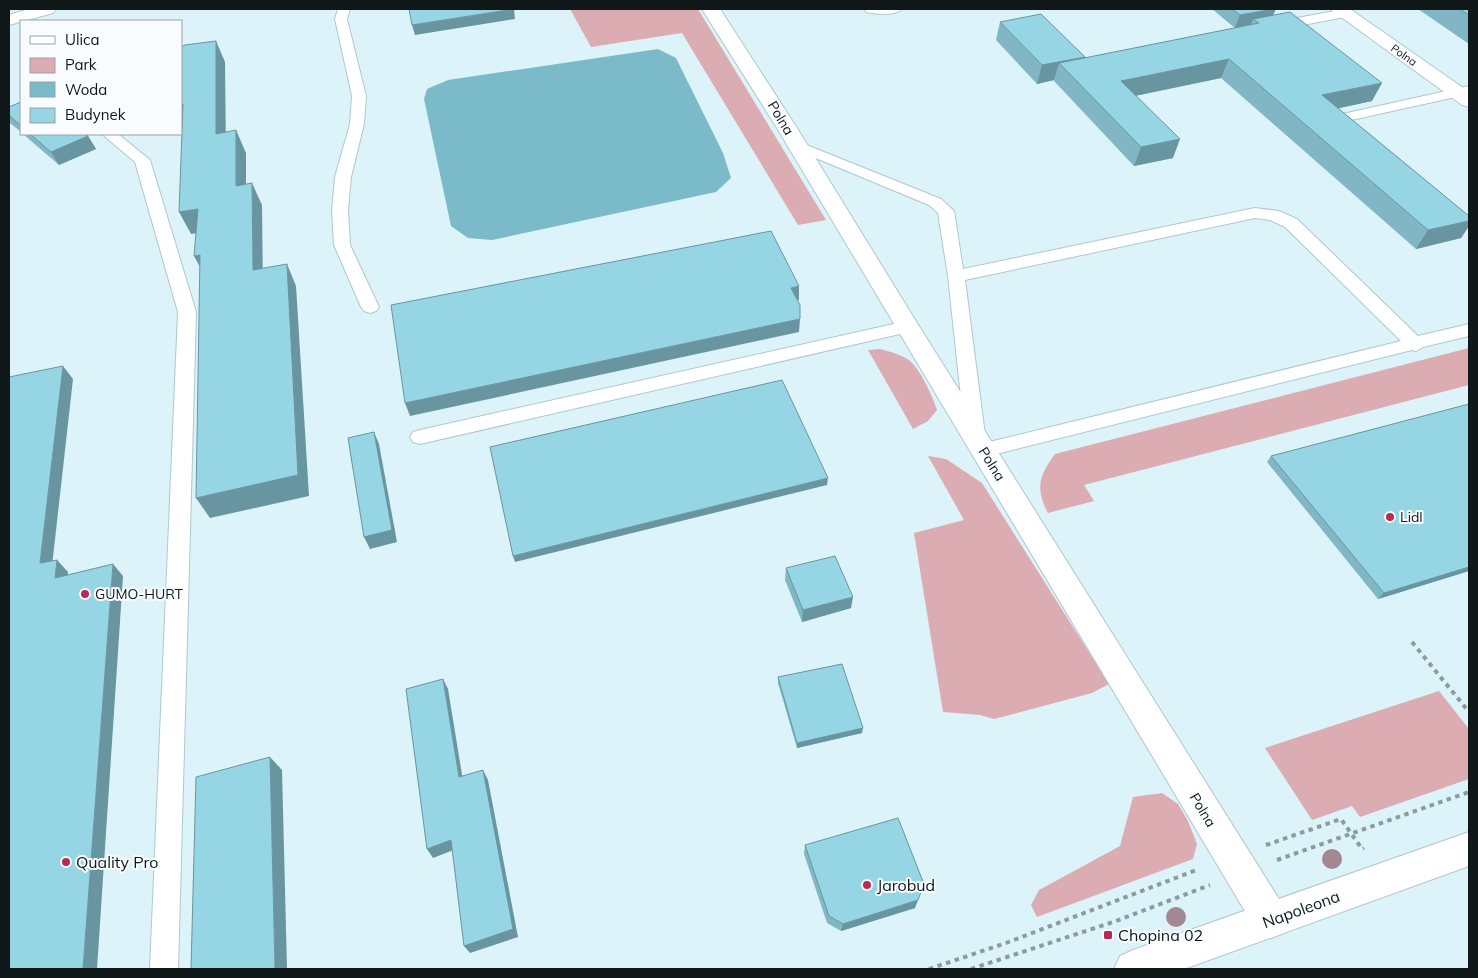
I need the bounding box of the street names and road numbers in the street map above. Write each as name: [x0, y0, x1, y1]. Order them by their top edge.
street label: Polna: [1388, 41, 1420, 69]
street label: Polna: [764, 98, 798, 138]
street label: Polna: [975, 444, 1009, 484]
street label: Polna: [1186, 790, 1220, 830]
street label: Napoleona: [1260, 886, 1342, 932]

